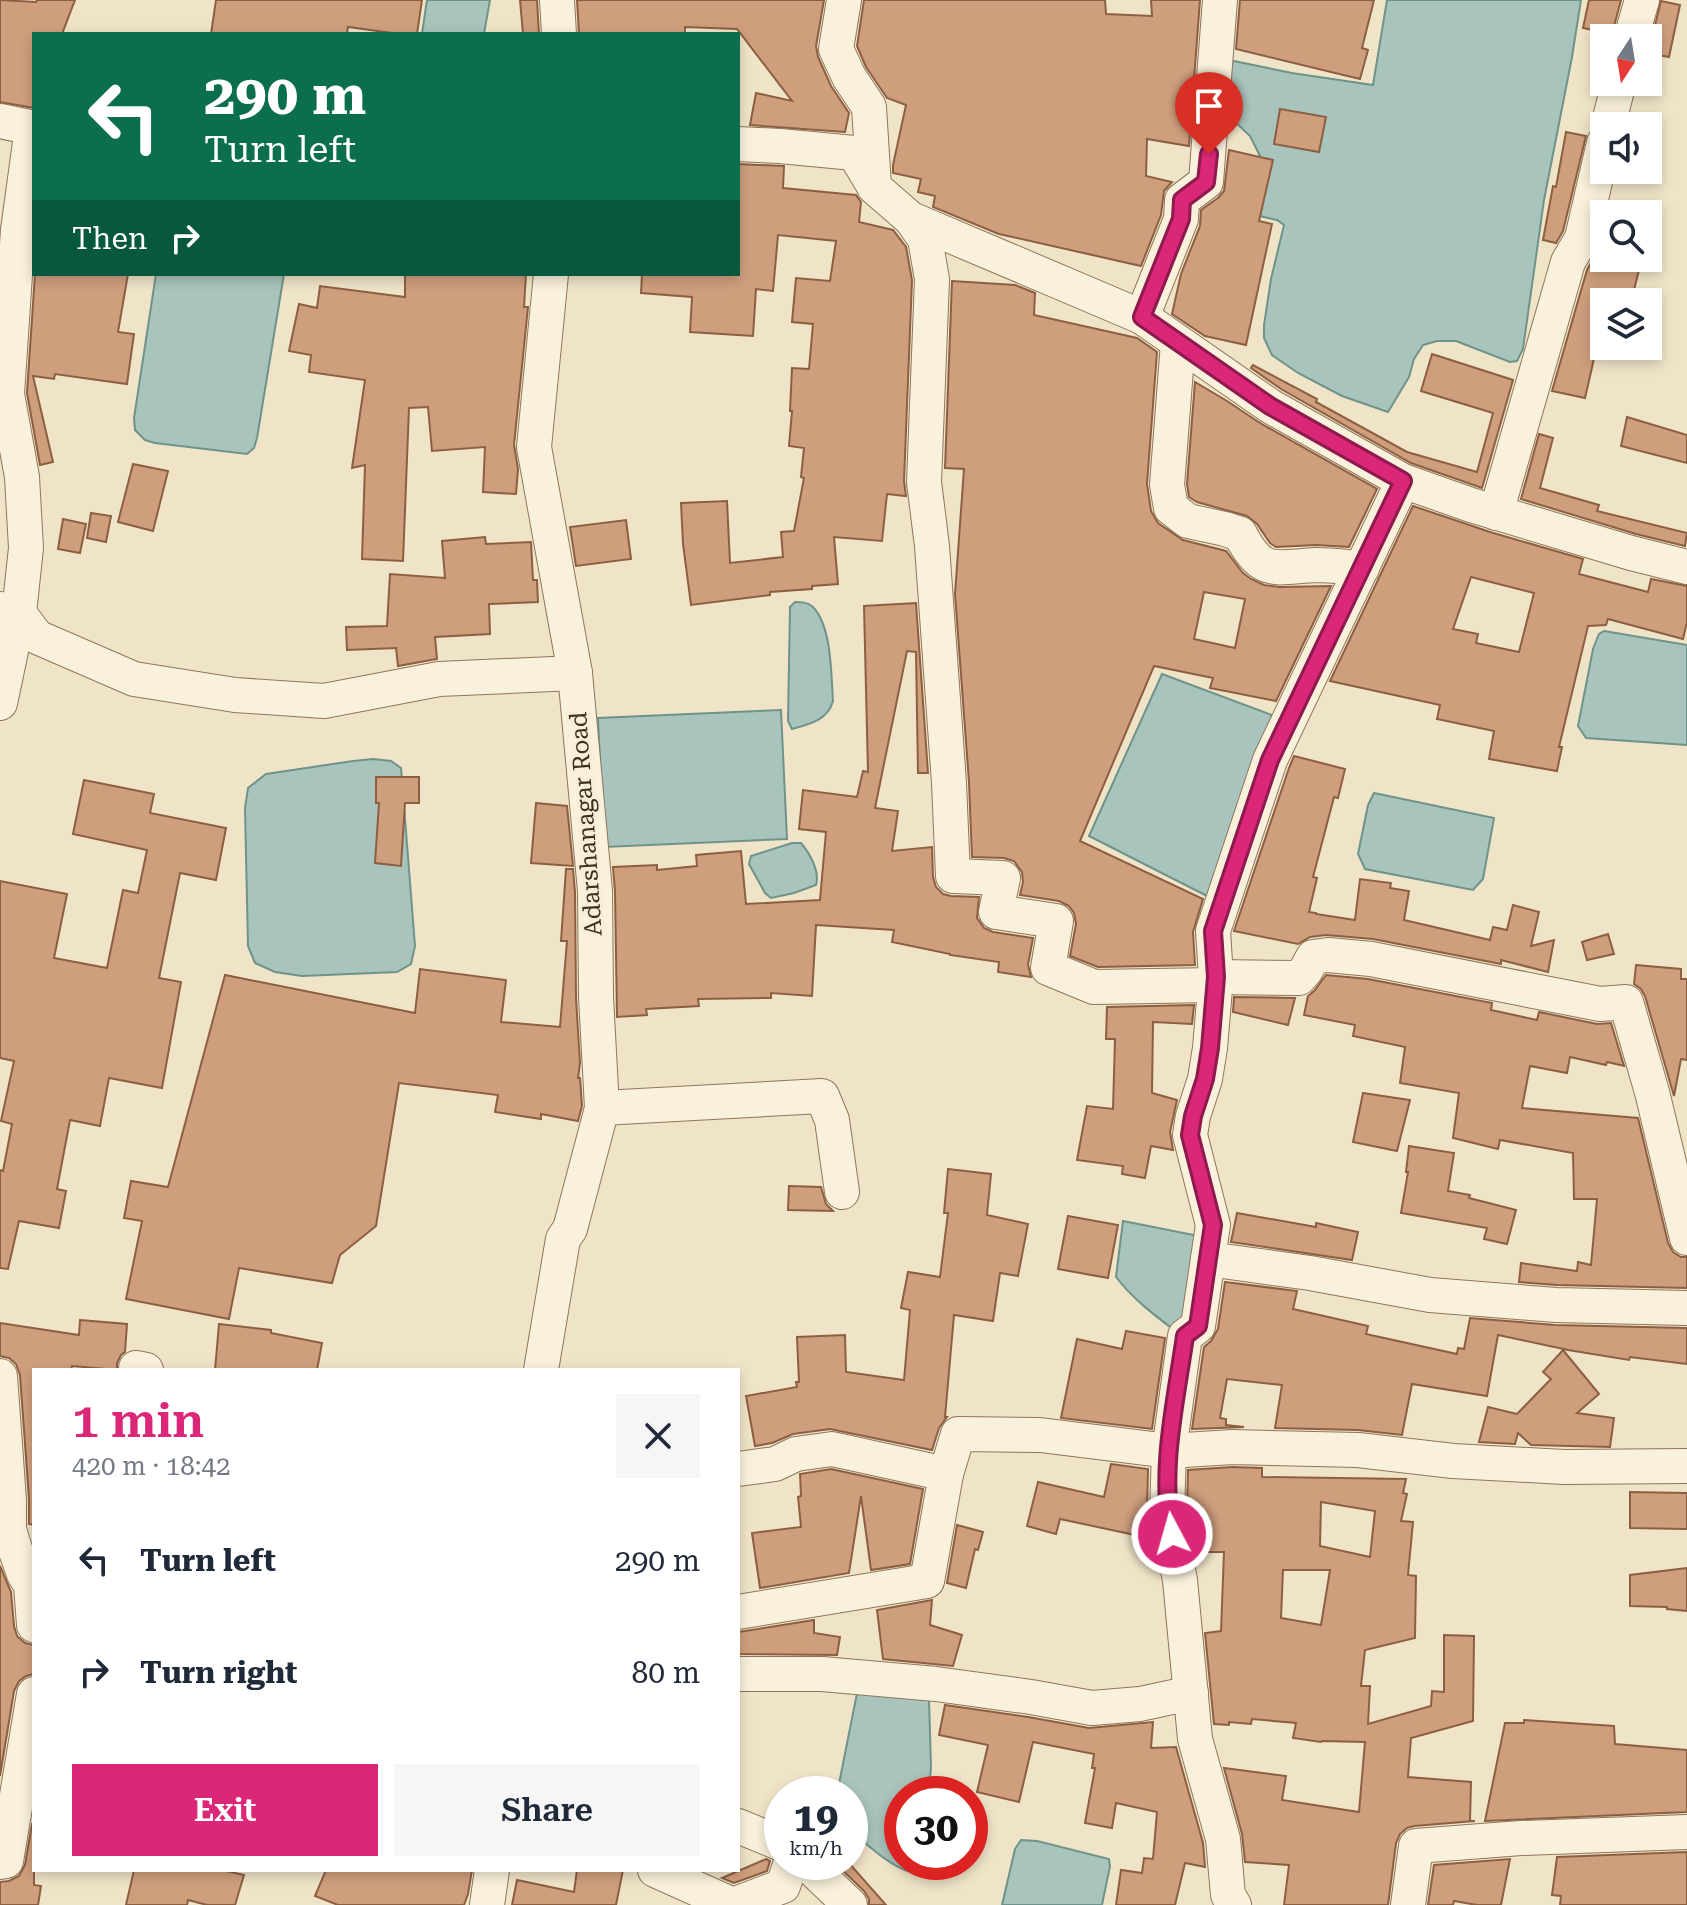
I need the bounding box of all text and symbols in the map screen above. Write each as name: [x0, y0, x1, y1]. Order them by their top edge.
north arrow: [1590, 24, 1662, 96]
map controls: [1590, 24, 1662, 360]
text: 290 m: [204, 62, 366, 128]
icon: left: [72, 64, 176, 168]
pin: [1175, 72, 1243, 154]
icon: arrive: [1187, 84, 1231, 128]
button: sound: [1590, 112, 1662, 184]
text: Turn left: [204, 129, 356, 171]
button: search: [1590, 200, 1662, 272]
icon: right: [163, 216, 207, 260]
text: Then: [72, 221, 147, 256]
button: layers: [1590, 288, 1662, 360]
street label: Adarshanagar Road: [564, 711, 608, 937]
text: 1 min: [72, 1393, 204, 1449]
button: close: [616, 1394, 700, 1478]
text: 420 m · 18:42: [72, 1451, 231, 1481]
position arrow: [1130, 1492, 1214, 1576]
icon: left: [72, 1538, 116, 1582]
text: Turn left: [140, 1543, 276, 1578]
text: 290 m: [615, 1543, 700, 1578]
icon: right: [72, 1650, 116, 1694]
text: Turn right: [140, 1655, 297, 1690]
text: 80 m: [631, 1655, 700, 1690]
button: Exit: [72, 1764, 378, 1856]
button: Share: [394, 1764, 700, 1856]
speed limit sign: 30: [884, 1776, 988, 1880]
text: 19: [794, 1794, 838, 1841]
text: km/h: [789, 1836, 843, 1860]

